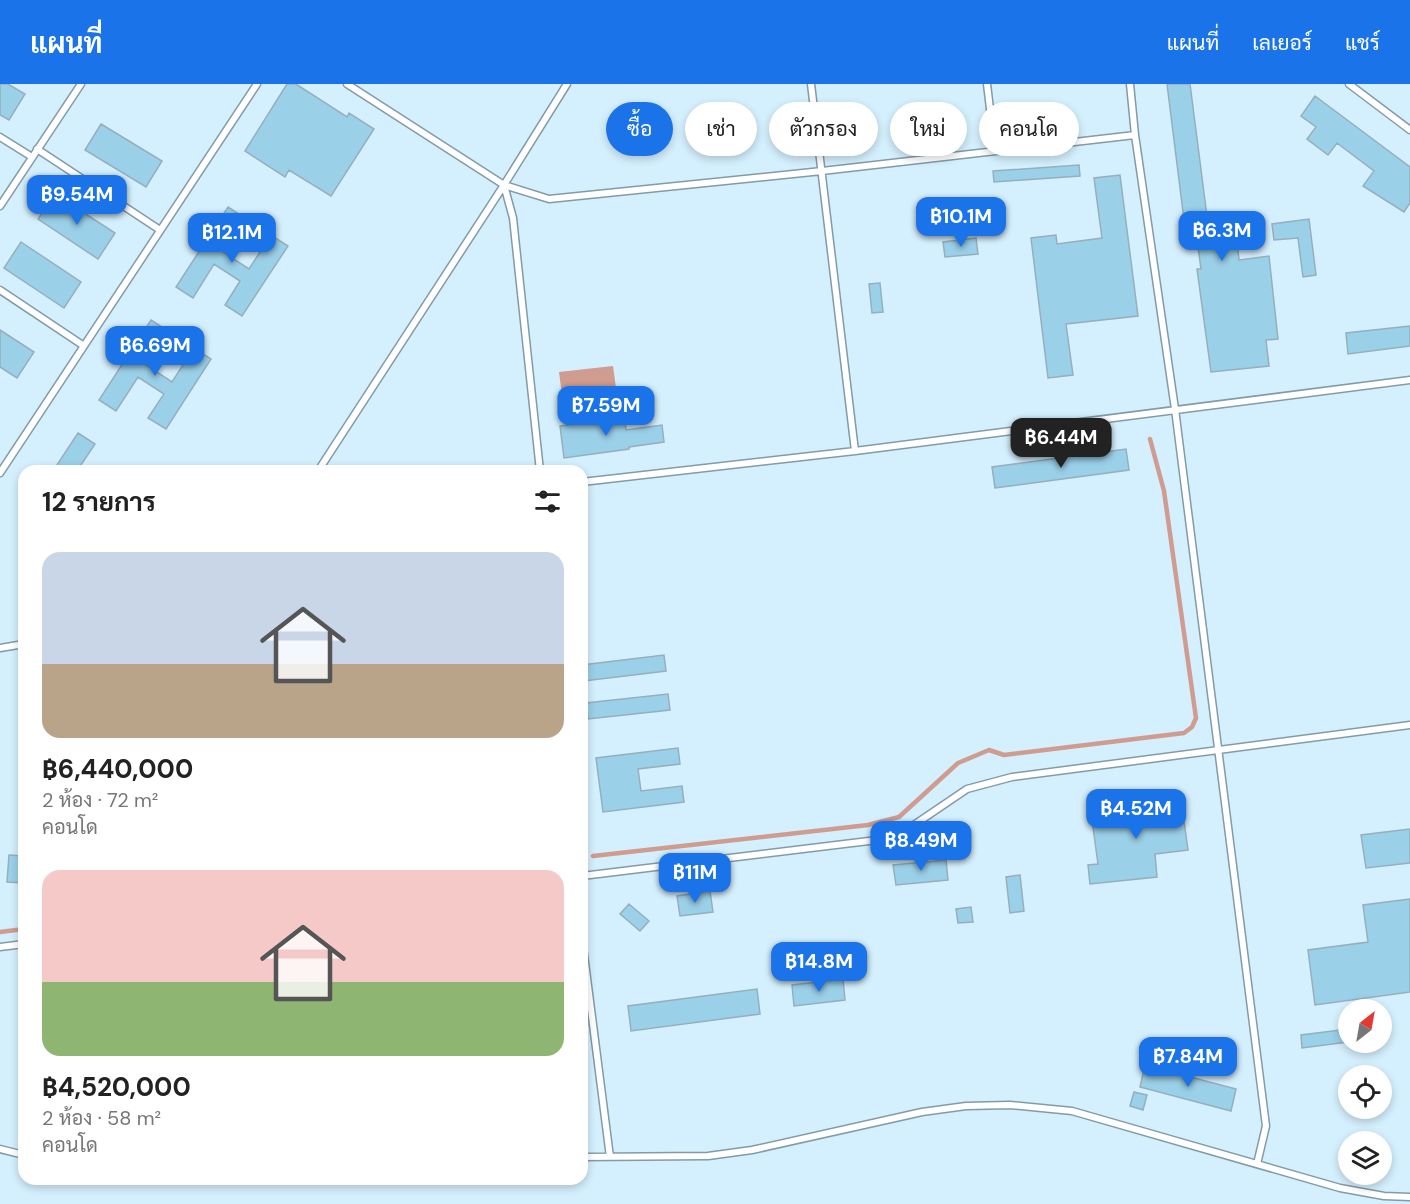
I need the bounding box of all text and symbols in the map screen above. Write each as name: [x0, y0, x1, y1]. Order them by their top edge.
text: แผนที่: [30, 25, 103, 62]
text: แผนที่: [1167, 29, 1219, 57]
text: เลเยอร์: [1252, 29, 1312, 57]
text: แชร์: [1345, 29, 1380, 57]
chip: ซื้อ: [606, 102, 673, 156]
chip: เช่า: [685, 102, 757, 156]
chip: ตัวกรอง: [769, 102, 878, 156]
chip: ใหม่: [890, 102, 967, 156]
chip: คอนโด: [979, 102, 1079, 156]
pin: ฿9.54M: [28, 175, 126, 226]
text: ฿9.54M: [41, 181, 113, 207]
pin: ฿10.1M: [912, 197, 1010, 248]
text: ฿10.1M: [930, 203, 992, 229]
pin: ฿6.3M: [1180, 211, 1264, 262]
pin: ฿12.1M: [183, 213, 281, 264]
text: ฿6.3M: [1193, 217, 1251, 243]
text: ฿12.1M: [202, 219, 262, 245]
pin: ฿6.69M: [106, 326, 204, 377]
text: ฿6.69M: [119, 332, 191, 358]
pin: ฿7.59M: [557, 386, 655, 437]
text: ฿7.59M: [571, 392, 641, 418]
pin: ฿6.44M: [1012, 418, 1110, 469]
text: ฿6.44M: [1025, 424, 1097, 450]
text: 12 รายการ: [42, 485, 156, 519]
icon: filters: [531, 485, 564, 518]
icon: home: [249, 591, 357, 699]
text: ฿6,440,000: [42, 752, 193, 786]
text: 2 ห้อง · 72 m²: [42, 787, 158, 813]
pin: ฿4.52M: [1087, 789, 1185, 840]
text: ฿4.52M: [1100, 795, 1172, 821]
text: คอนโด: [42, 814, 98, 840]
pin: ฿8.49M: [872, 821, 970, 872]
text: ฿8.49M: [884, 827, 958, 853]
pin: ฿11M: [659, 853, 731, 904]
text: ฿11M: [673, 859, 717, 885]
icon: home: [249, 909, 357, 1017]
pin: ฿14.8M: [770, 942, 868, 993]
text: ฿14.8M: [785, 948, 853, 974]
north arrow: [1338, 999, 1392, 1053]
map controls: [1338, 999, 1392, 1185]
pin: ฿7.84M: [1139, 1037, 1237, 1088]
text: ฿7.84M: [1153, 1043, 1223, 1069]
button: locate: [1338, 1065, 1392, 1119]
text: ฿4,520,000: [42, 1070, 191, 1104]
text: 2 ห้อง · 58 m²: [42, 1105, 161, 1131]
button: layers: [1338, 1131, 1392, 1185]
text: คอนโด: [42, 1132, 98, 1158]

